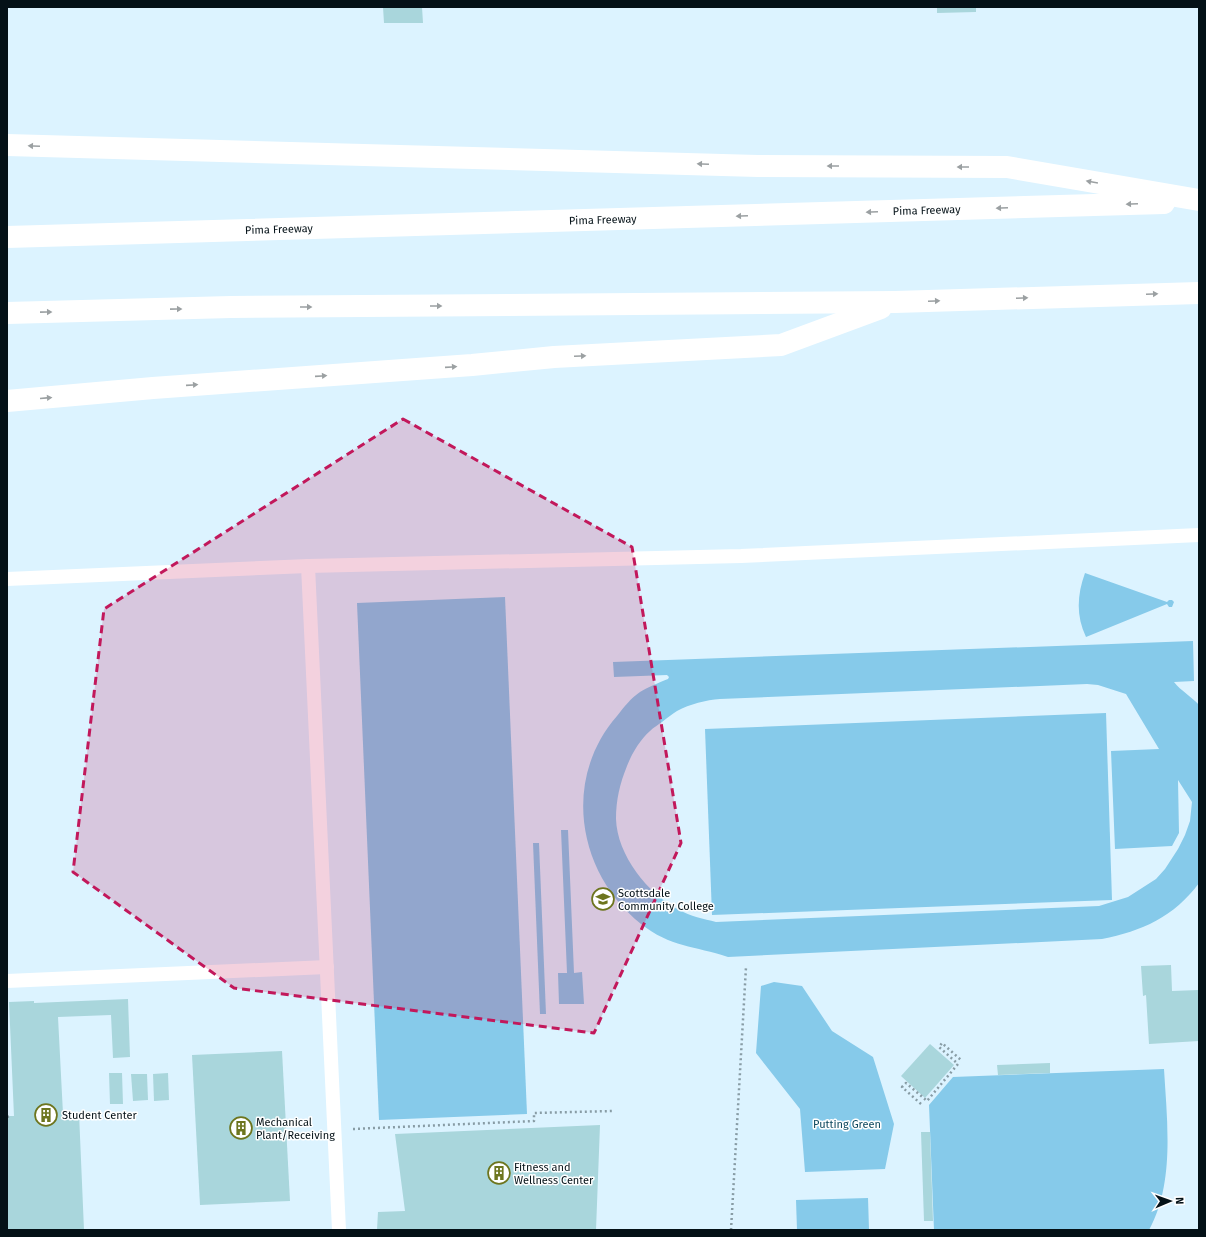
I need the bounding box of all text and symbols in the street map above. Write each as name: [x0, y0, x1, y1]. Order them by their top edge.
one-way arrow: [27, 143, 40, 149]
one-way arrow: [696, 161, 709, 167]
one-way arrow: [826, 163, 839, 169]
one-way arrow: [956, 164, 969, 170]
one-way arrow: [1085, 178, 1098, 184]
one-way arrow: [1125, 201, 1138, 207]
street label: Pima Freeway: [893, 203, 961, 218]
one-way arrow: [995, 205, 1008, 211]
one-way arrow: [865, 209, 878, 215]
street label: Pima Freeway: [569, 212, 637, 227]
one-way arrow: [735, 213, 748, 219]
street label: Pima Freeway: [245, 222, 314, 237]
one-way arrow: [1146, 291, 1159, 297]
one-way arrow: [1016, 295, 1028, 302]
one-way arrow: [928, 298, 941, 304]
one-way arrow: [430, 303, 443, 309]
one-way arrow: [300, 304, 313, 310]
one-way arrow: [170, 305, 182, 312]
one-way arrow: [40, 309, 53, 315]
one-way arrow: [574, 352, 586, 359]
one-way arrow: [445, 363, 457, 370]
one-way arrow: [315, 372, 327, 379]
one-way arrow: [186, 382, 198, 389]
one-way arrow: [40, 394, 52, 401]
school or university icon: Scottsdale Community College: [590, 886, 616, 912]
place label: Scottsdale Community College: [618, 887, 714, 913]
building icon: Student Center: [33, 1102, 59, 1128]
place label: Student Center: [62, 1109, 137, 1122]
building icon: Mechanical Plant/Receiving: [228, 1115, 254, 1141]
place label: Mechanical Plant/Receiving: [256, 1116, 335, 1142]
park label: Putting Green: [813, 1118, 881, 1131]
building icon: Fitness and Wellness Center: [486, 1160, 512, 1186]
place label: Fitness and Wellness Center: [514, 1161, 594, 1187]
north arrow: [1150, 1181, 1190, 1221]
text: N: [1173, 1197, 1186, 1205]

